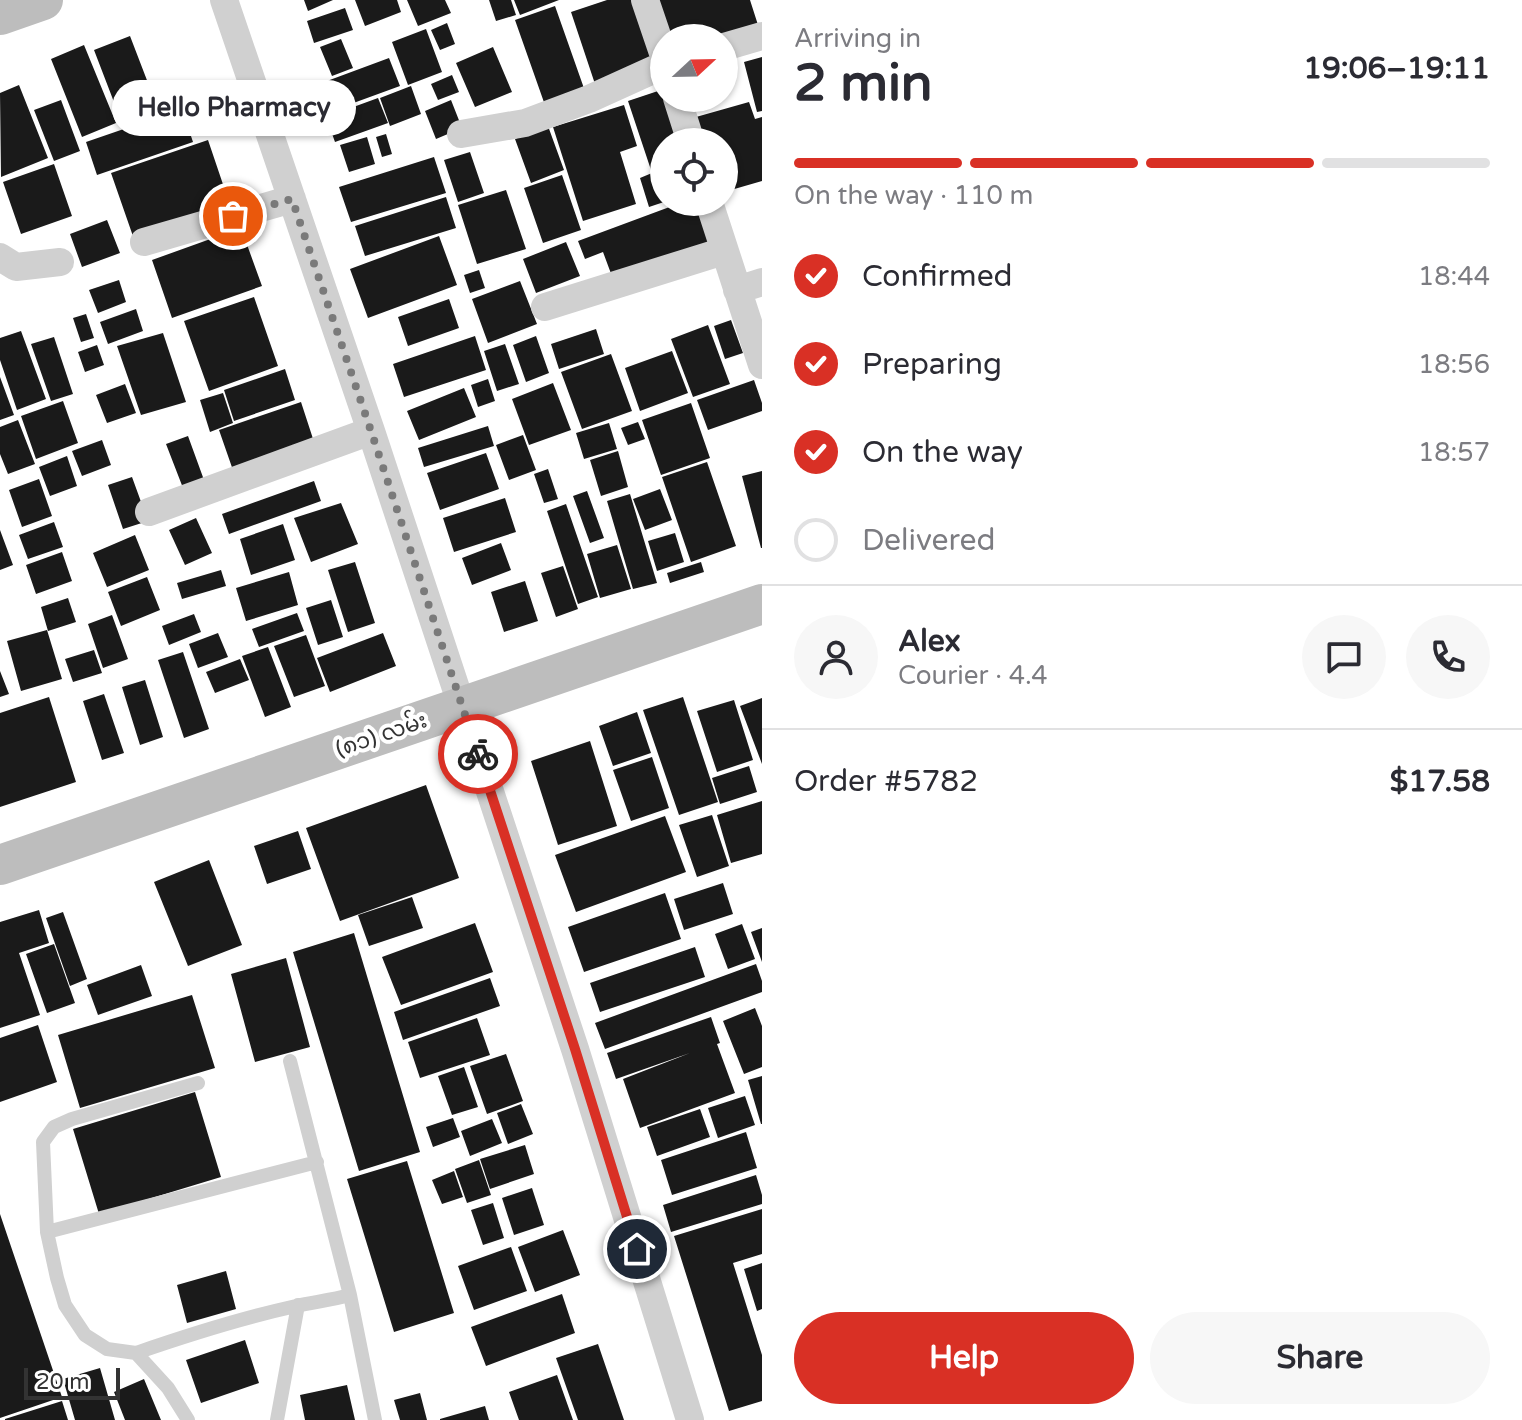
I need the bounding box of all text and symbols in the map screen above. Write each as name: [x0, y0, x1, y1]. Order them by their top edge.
text: Arriving in: [794, 23, 921, 54]
north arrow: [650, 24, 738, 112]
map controls: [650, 24, 738, 216]
text: 19:06–19:11: [1303, 50, 1490, 87]
text: 2 min: [794, 52, 933, 115]
callout: Hello Pharmacy: [111, 80, 355, 136]
text: Hello Pharmacy: [137, 92, 331, 123]
button: locate: [650, 128, 738, 216]
text: On the way · 110 m: [794, 180, 1033, 211]
pin: [199, 182, 267, 250]
icon: bag: [211, 194, 255, 238]
icon: check: [794, 254, 838, 298]
text: Confirmed: [862, 258, 1013, 295]
text: 18:44: [1418, 261, 1490, 292]
icon: check: [794, 342, 838, 386]
text: Preparing: [862, 346, 1002, 383]
text: 18:56: [1418, 349, 1490, 380]
icon: check: [794, 430, 838, 474]
text: On the way: [862, 434, 1023, 471]
text: 18:57: [1418, 437, 1490, 468]
text: Delivered: [862, 522, 996, 559]
button: person: [794, 615, 878, 699]
button: chat: [1302, 615, 1386, 699]
button: phone: [1406, 615, 1490, 699]
text: Alex: [898, 623, 961, 660]
text: Courier · 4.4: [898, 660, 1048, 691]
street label: (၈၁) လမ်း: [331, 704, 430, 763]
courier: [438, 714, 518, 794]
icon: bike: [456, 732, 500, 776]
text: Order #5782: [794, 763, 978, 800]
text: $17.58: [1390, 763, 1490, 800]
pin: [603, 1215, 671, 1283]
icon: home: [615, 1227, 659, 1271]
button: Help: [794, 1312, 1134, 1404]
button: Share: [1150, 1312, 1490, 1404]
scale bar: [24, 1364, 120, 1400]
text: 20 m: [36, 1369, 90, 1395]

